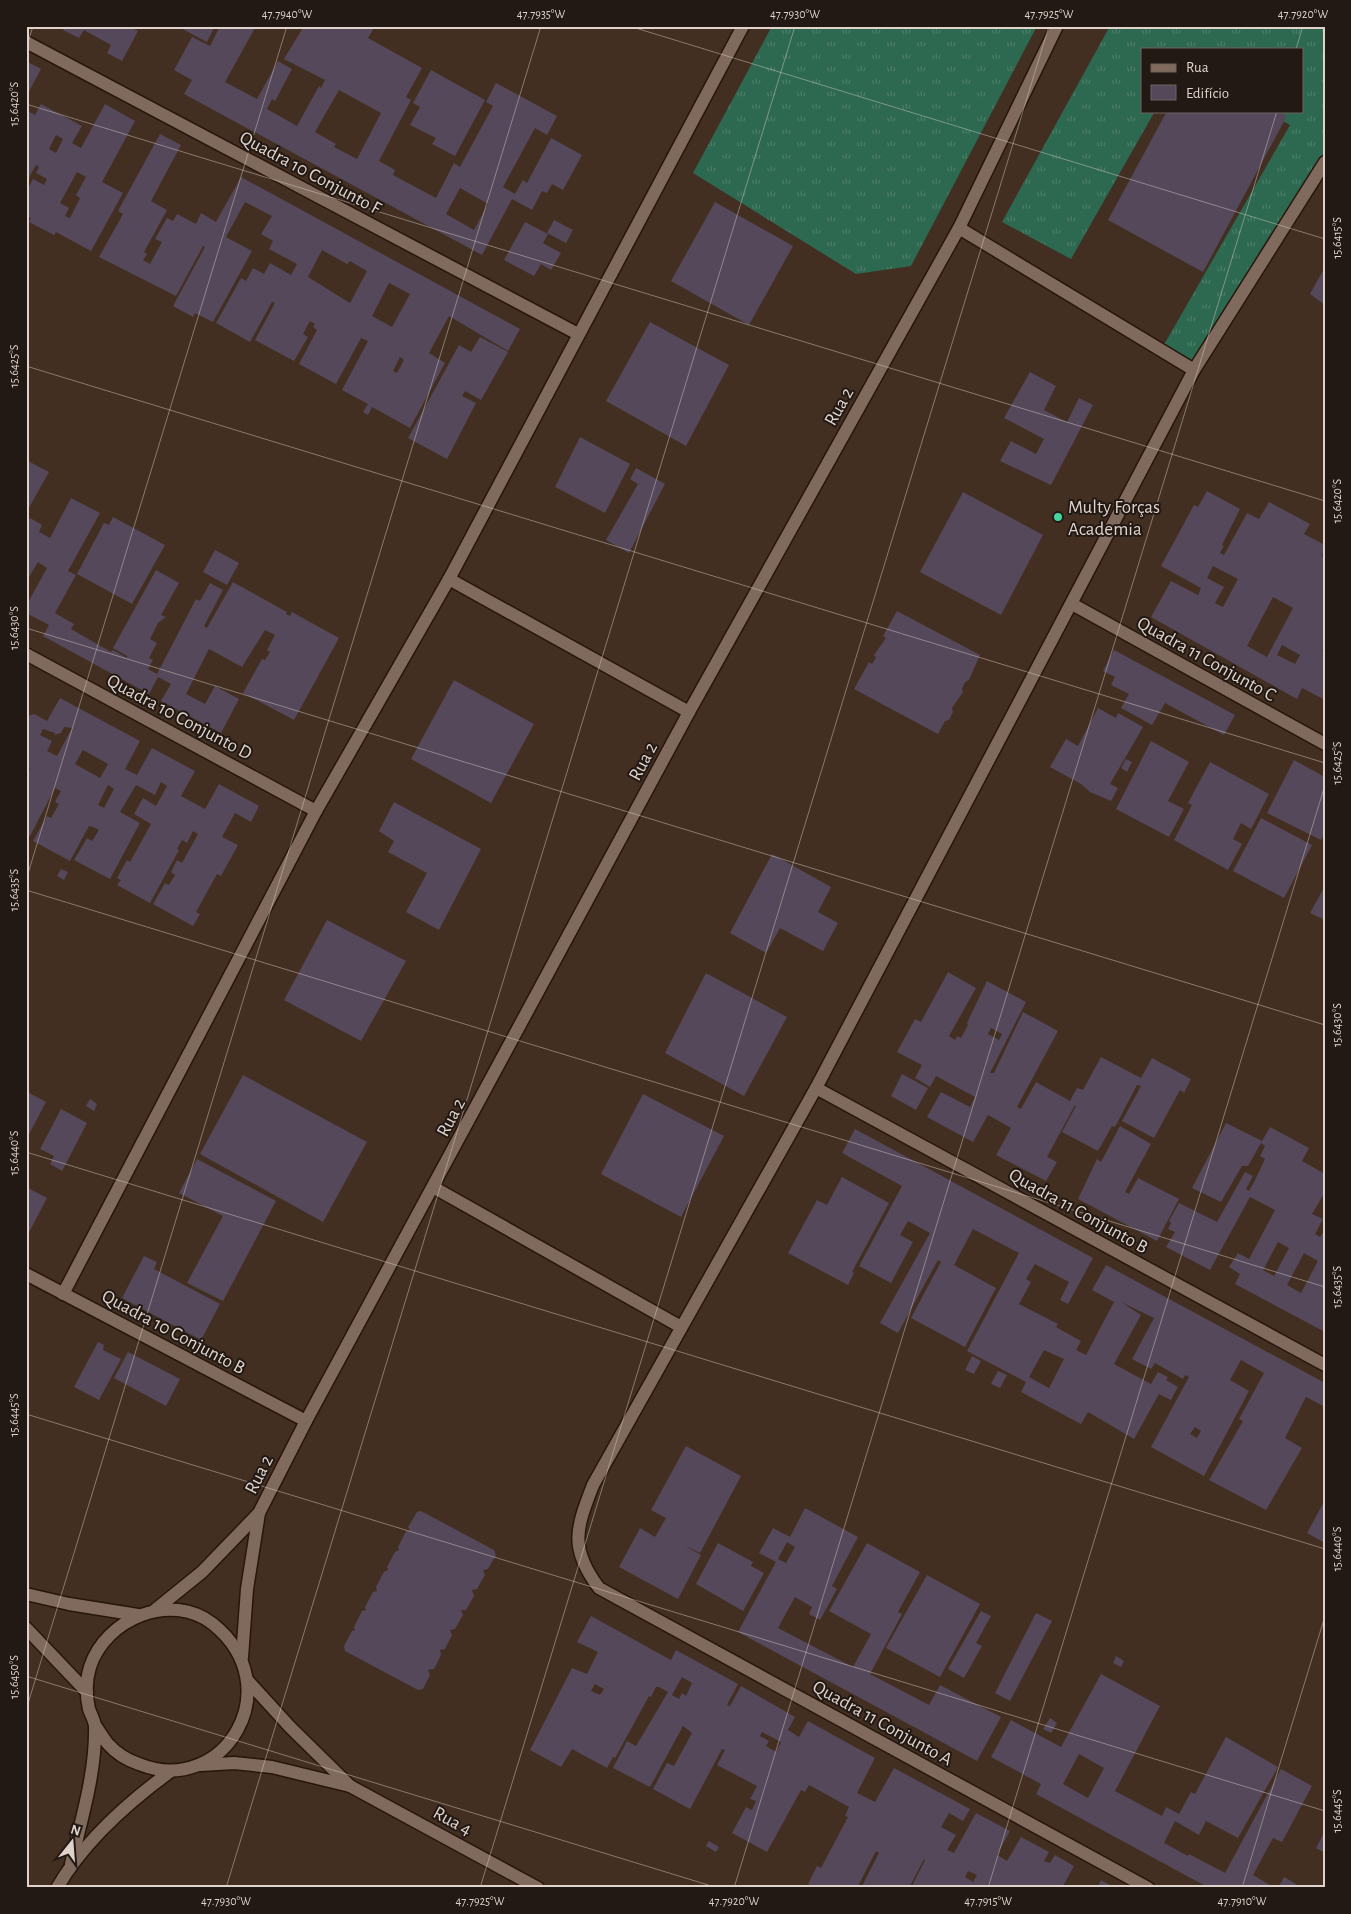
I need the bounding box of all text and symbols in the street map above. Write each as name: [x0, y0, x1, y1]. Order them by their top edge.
text: 47.7940°W: [262, 8, 313, 20]
text: 47.7935°W: [517, 8, 566, 20]
text: 47.7930°W: [770, 8, 820, 20]
text: 47.7925°W: [1024, 8, 1074, 20]
text: 47.7920°W: [1278, 8, 1328, 20]
legend: [1141, 48, 1304, 112]
text: Rua: [1186, 60, 1209, 75]
text: 15.6420°S: [8, 82, 20, 126]
text: Edifício: [1186, 86, 1229, 101]
street label: Quadra 10 Conjunto F: [236, 128, 385, 219]
text: 15.6415°S: [1331, 217, 1343, 259]
text: 15.6425°S: [8, 344, 20, 387]
street label: Rua 2: [821, 384, 858, 429]
text: 15.6420°S: [1331, 479, 1343, 523]
place label: Multy Forças Academia: [1068, 498, 1160, 539]
marker: Multy Forças Academia: [1052, 511, 1064, 523]
text: 15.6430°S: [8, 606, 20, 650]
street label: Quadra 11 Conjunto C: [1134, 613, 1279, 705]
street label: Quadra 10 Conjunto D: [104, 671, 255, 764]
street label: Rua 2: [625, 739, 661, 784]
text: 15.6425°S: [1331, 741, 1343, 784]
text: 15.6435°S: [8, 868, 20, 911]
text: 15.6430°S: [1331, 1003, 1343, 1047]
street label: Rua 2: [433, 1095, 469, 1140]
text: 15.6440°S: [8, 1130, 20, 1175]
street label: Quadra 11 Conjunto B: [1006, 1165, 1151, 1257]
text: 15.6435°S: [1331, 1265, 1343, 1308]
street label: Quadra 10 Conjunto B: [99, 1287, 248, 1378]
text: 15.6445°S: [8, 1393, 20, 1437]
street label: Rua 2: [242, 1452, 277, 1497]
text: 15.6440°S: [1331, 1526, 1343, 1571]
text: 15.6450°S: [8, 1655, 20, 1699]
street label: Quadra 11 Conjunto A: [809, 1677, 955, 1770]
text: 15.6445°S: [1331, 1789, 1343, 1833]
street label: Rua 4: [430, 1803, 475, 1840]
north arrow: [48, 1816, 98, 1866]
text: N: [69, 1822, 82, 1839]
text: 47.7930°W: [201, 1895, 251, 1907]
text: 47.7925°W: [455, 1895, 505, 1907]
text: 47.7920°W: [709, 1895, 759, 1907]
text: 47.7915°W: [964, 1895, 1012, 1907]
text: 47.7910°W: [1217, 1895, 1267, 1907]

